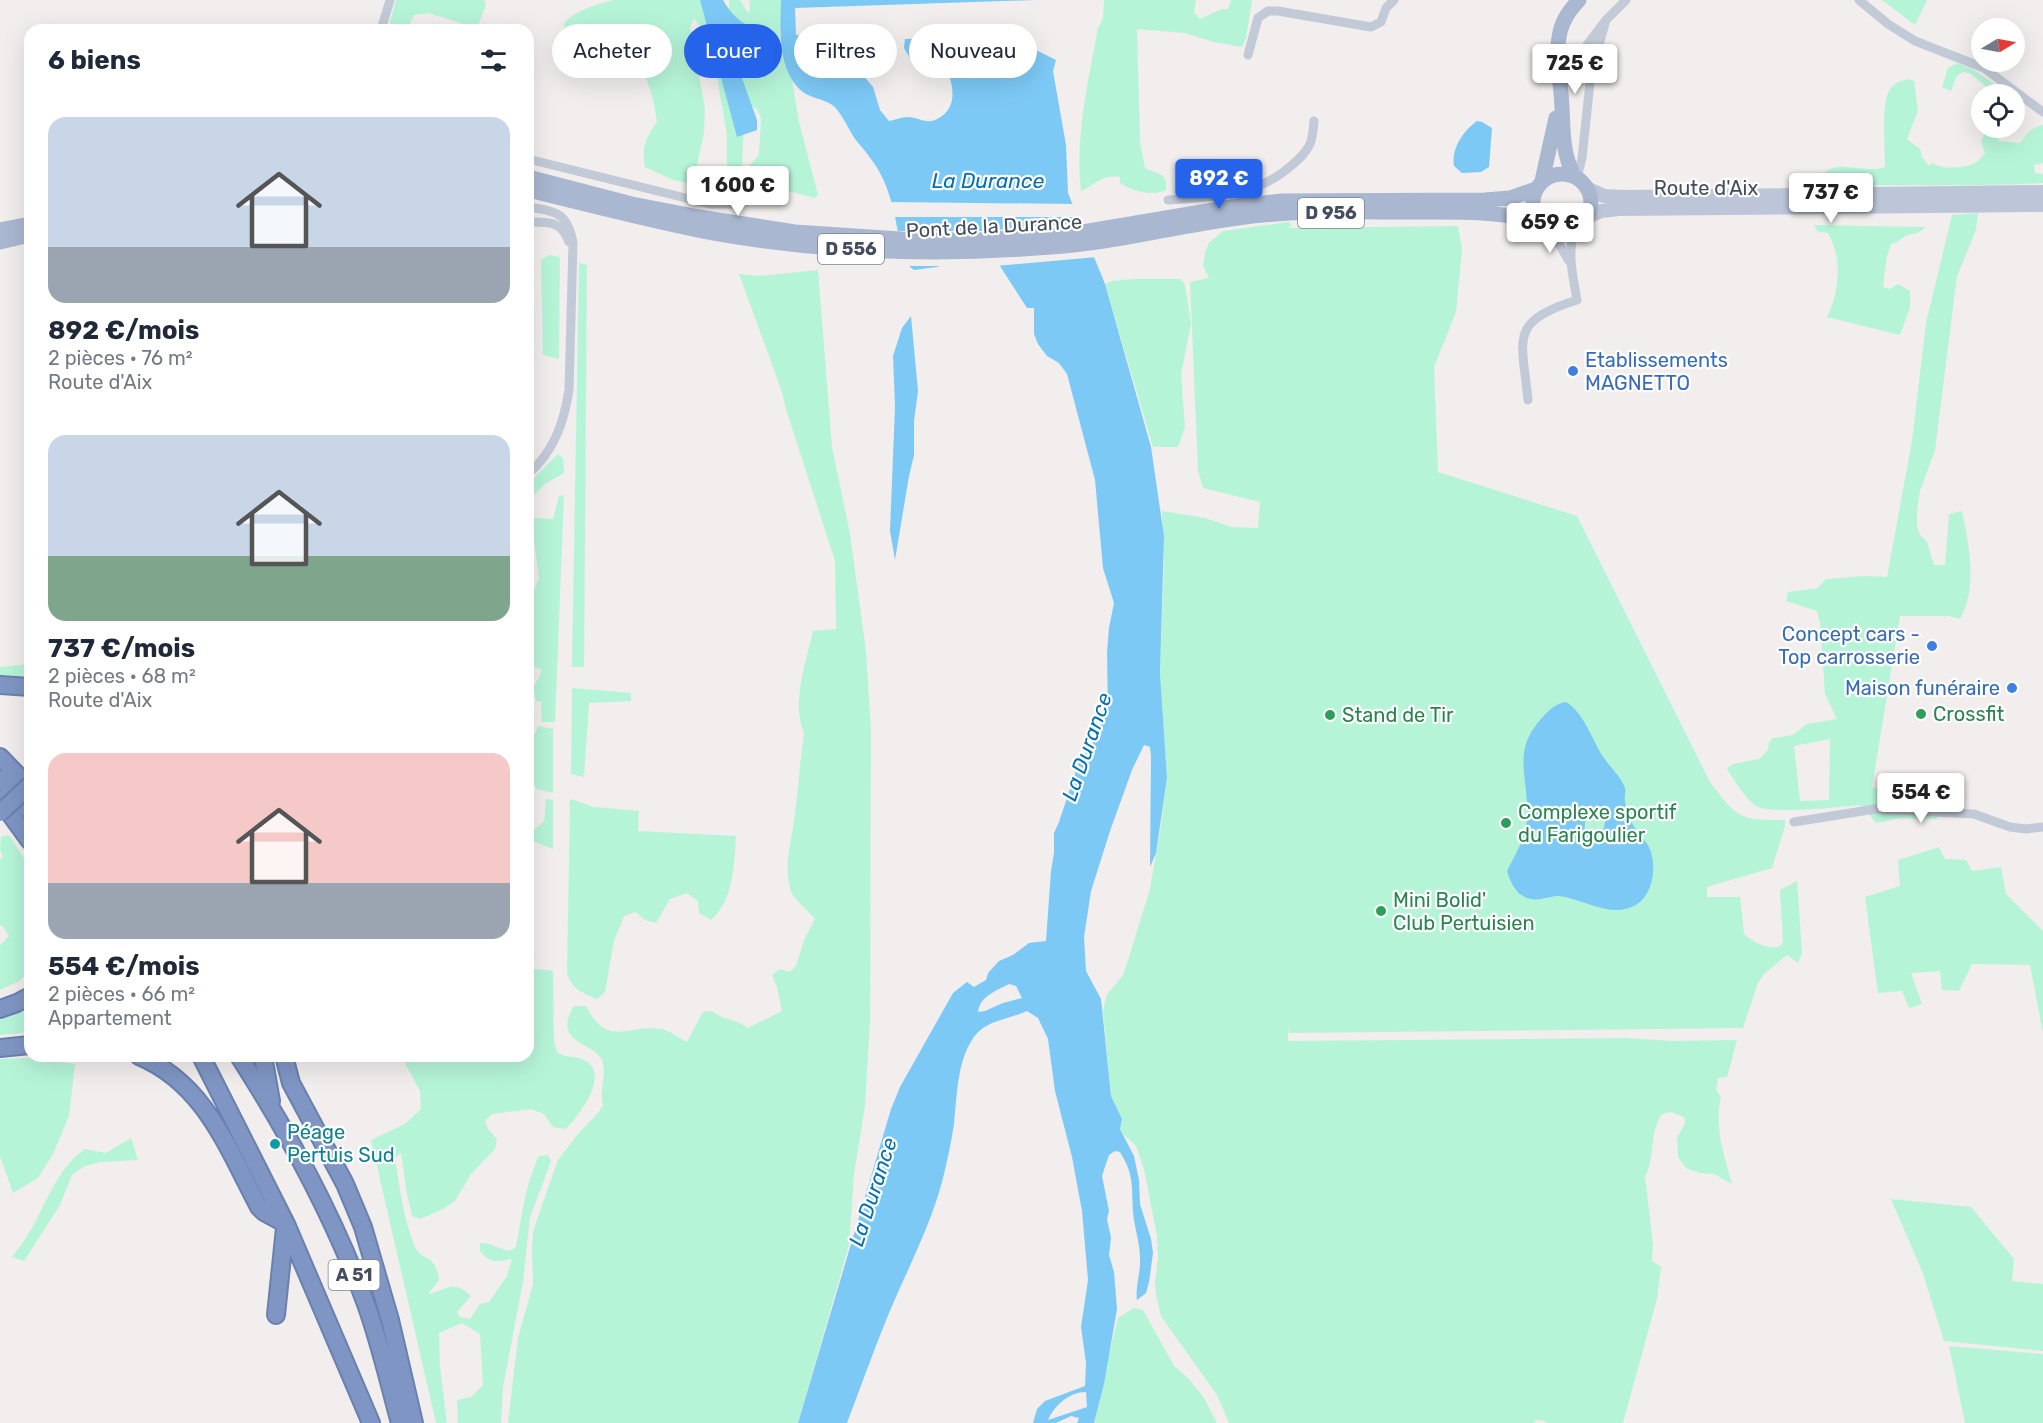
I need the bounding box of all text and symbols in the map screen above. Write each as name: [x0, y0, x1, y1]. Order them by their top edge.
north arrow: [1971, 18, 2025, 72]
map controls: [1971, 18, 2025, 138]
chip: Acheter: [552, 24, 672, 78]
chip: Louer: [684, 24, 782, 78]
chip: Filtres: [794, 24, 897, 78]
chip: Nouveau: [909, 24, 1037, 78]
icon: filters: [477, 44, 510, 77]
pin: 725 €: [1533, 44, 1617, 95]
text: 6 biens: [48, 45, 141, 76]
text: 725 €: [1546, 51, 1604, 75]
button: locate: [1971, 84, 2025, 138]
icon: home: [225, 156, 333, 264]
pin: 892 €: [1177, 159, 1261, 210]
pin: 1 600 €: [683, 166, 793, 217]
text: 892 €: [1189, 166, 1249, 190]
water label: La Durance: [932, 168, 1045, 193]
text: 1 600 €: [701, 173, 775, 197]
pin: 737 €: [1789, 173, 1873, 224]
street label: Route d'Aix: [1654, 176, 1758, 200]
text: 737 €: [1803, 180, 1859, 204]
road number: D 956: [1298, 198, 1364, 228]
pin: 659 €: [1508, 203, 1592, 254]
street label: Pont de la Durance: [905, 209, 1083, 243]
text: 659 €: [1521, 210, 1579, 234]
road number: D 556: [818, 234, 884, 264]
text: 892 €/mois: [48, 315, 199, 346]
text: 2 pièces · 76 m²: [48, 346, 193, 370]
place label: Etablissements MAGNETTO: [1585, 348, 1728, 395]
marker: Etablissements MAGNETTO: [1566, 364, 1580, 378]
text: Route d'Aix: [48, 370, 152, 394]
icon: home: [225, 474, 333, 582]
place label: Concept cars - Top carrosserie: [1778, 622, 1920, 669]
text: 737 €/mois: [48, 633, 195, 664]
marker: Concept cars - Top carrosserie: [1925, 639, 1939, 653]
text: 2 pièces · 68 m²: [48, 664, 196, 688]
place label: Maison funéraire: [1845, 676, 2000, 700]
marker: Maison funéraire: [2005, 681, 2019, 695]
text: Route d'Aix: [48, 688, 152, 712]
water label: La Durance: [1056, 689, 1117, 804]
place label: Crossfit: [1933, 702, 2005, 726]
place label: Stand de Tir: [1342, 703, 1454, 727]
marker: Crossfit: [1914, 707, 1928, 721]
marker: Stand de Tir: [1323, 708, 1337, 722]
pin: 554 €: [1879, 773, 1963, 824]
text: 554 €: [1891, 780, 1951, 804]
icon: home: [225, 792, 333, 900]
place label: Complexe sportif du Farigoulier: [1518, 800, 1677, 847]
marker: Complexe sportif du Farigoulier: [1499, 816, 1513, 830]
place label: Mini Bolid' Club Pertuisien: [1393, 888, 1535, 935]
marker: Mini Bolid' Club Pertuisien: [1374, 904, 1388, 918]
text: 554 €/mois: [48, 951, 200, 982]
text: 2 pièces · 66 m²: [48, 982, 195, 1006]
text: Appartement: [48, 1006, 172, 1030]
place label: Péage Pertuis Sud: [287, 1120, 395, 1167]
water label: La Durance: [843, 1134, 902, 1249]
marker: Péage Pertuis Sud: [268, 1137, 282, 1151]
road number: A 51: [328, 1260, 380, 1290]

